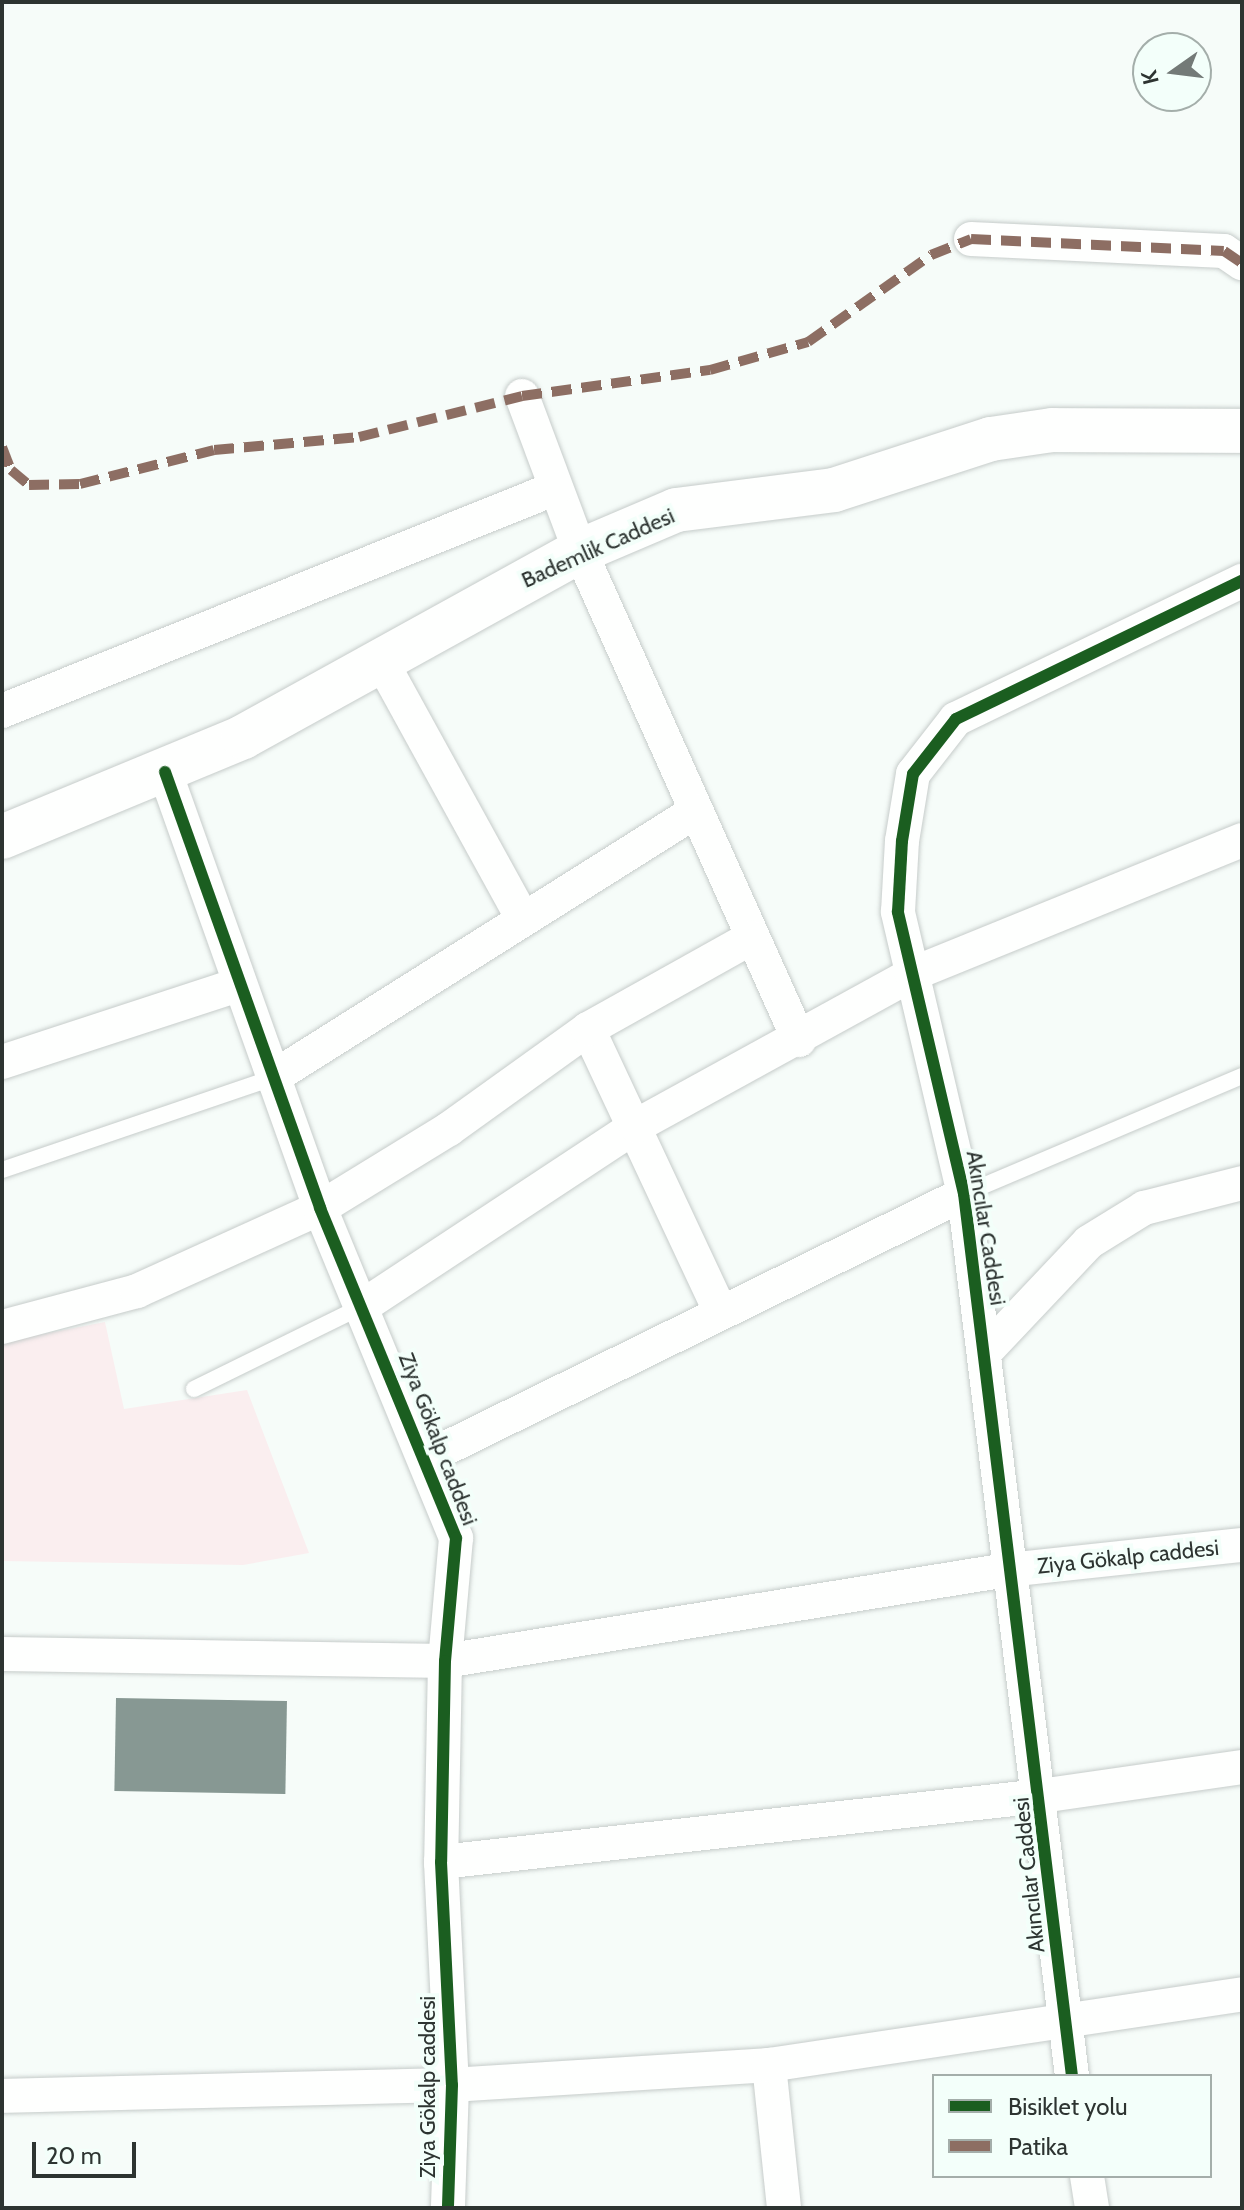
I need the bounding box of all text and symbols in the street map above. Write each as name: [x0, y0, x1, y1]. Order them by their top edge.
north arrow: [1132, 32, 1212, 112]
text: K: [1135, 67, 1165, 87]
street label: Bademlik Caddesi: [517, 502, 679, 594]
street label: Akıncılar Caddesi: [961, 1149, 1011, 1307]
street label: Ziya Gökalp caddesi: [393, 1349, 483, 1529]
street label: Ziya Gökalp caddesi: [1036, 1534, 1220, 1580]
street label: Akıncılar Caddesi: [1008, 1796, 1050, 1954]
street label: Ziya Gökalp caddesi: [415, 1996, 441, 2178]
legend: [932, 2074, 1212, 2178]
text: Bisiklet yolu: [1008, 2092, 1128, 2121]
scale bar: [36, 2126, 140, 2176]
text: Patika: [1008, 2132, 1068, 2161]
text: 20 m: [46, 2141, 102, 2170]

